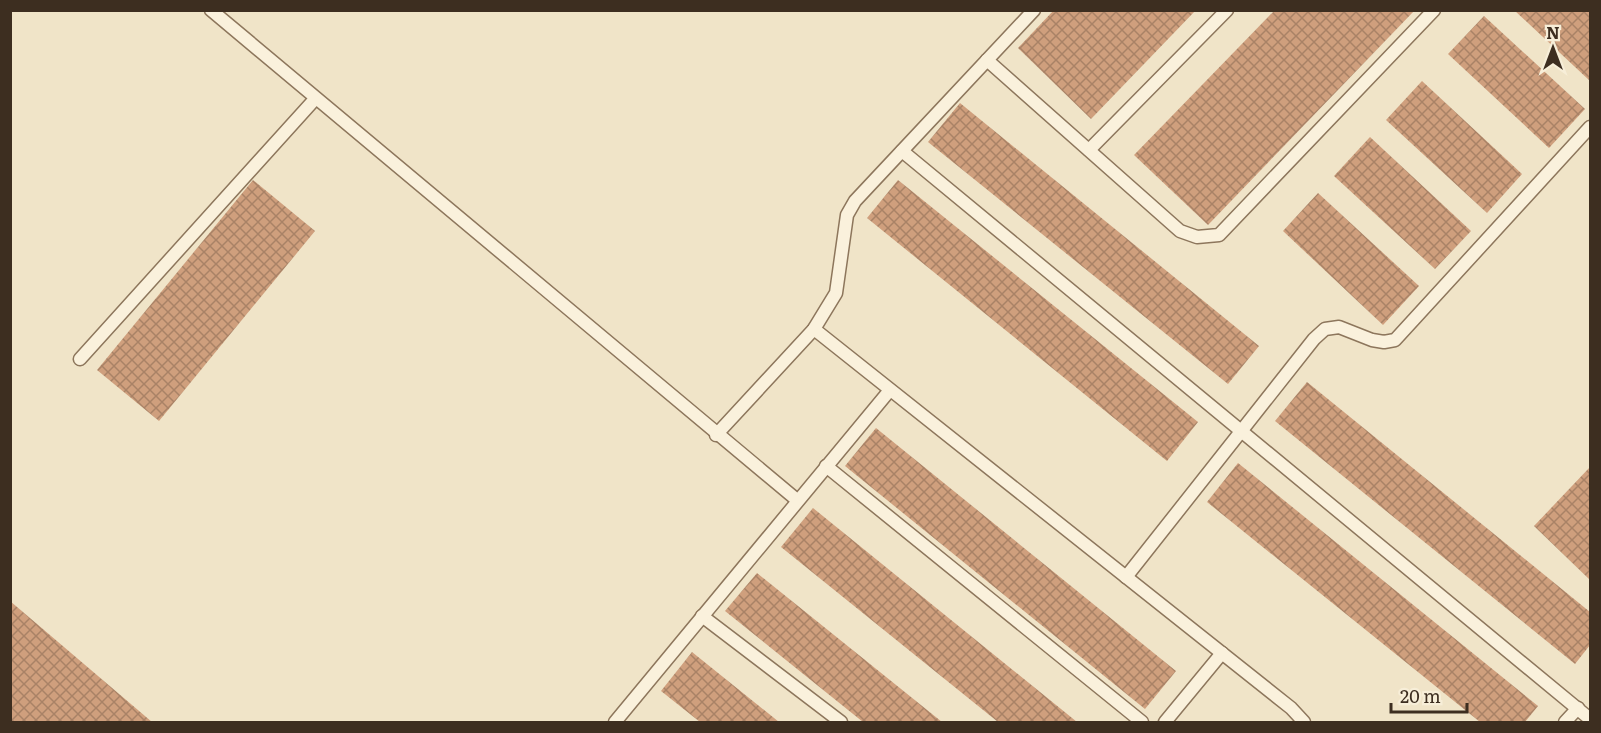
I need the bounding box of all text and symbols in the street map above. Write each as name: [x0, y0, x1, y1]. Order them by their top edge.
north arrow: [1523, 18, 1583, 78]
text: N: [1546, 20, 1560, 44]
scale bar: [1391, 676, 1468, 714]
text: 20 m: [1400, 682, 1441, 709]

